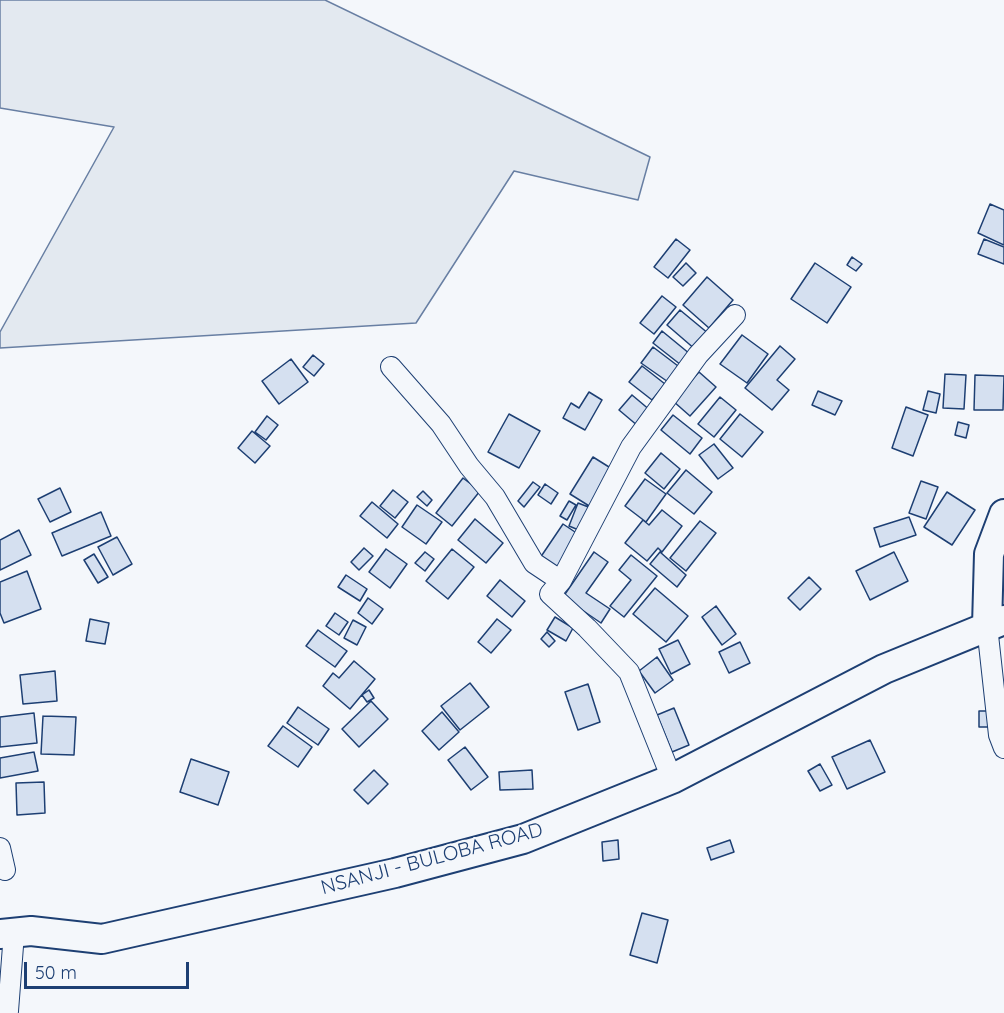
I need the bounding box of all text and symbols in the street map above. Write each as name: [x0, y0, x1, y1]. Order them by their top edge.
street label: NSANJI - BULOBA ROAD: [318, 818, 546, 900]
scale bar: [27, 950, 192, 988]
text: 50 m: [35, 961, 77, 984]

